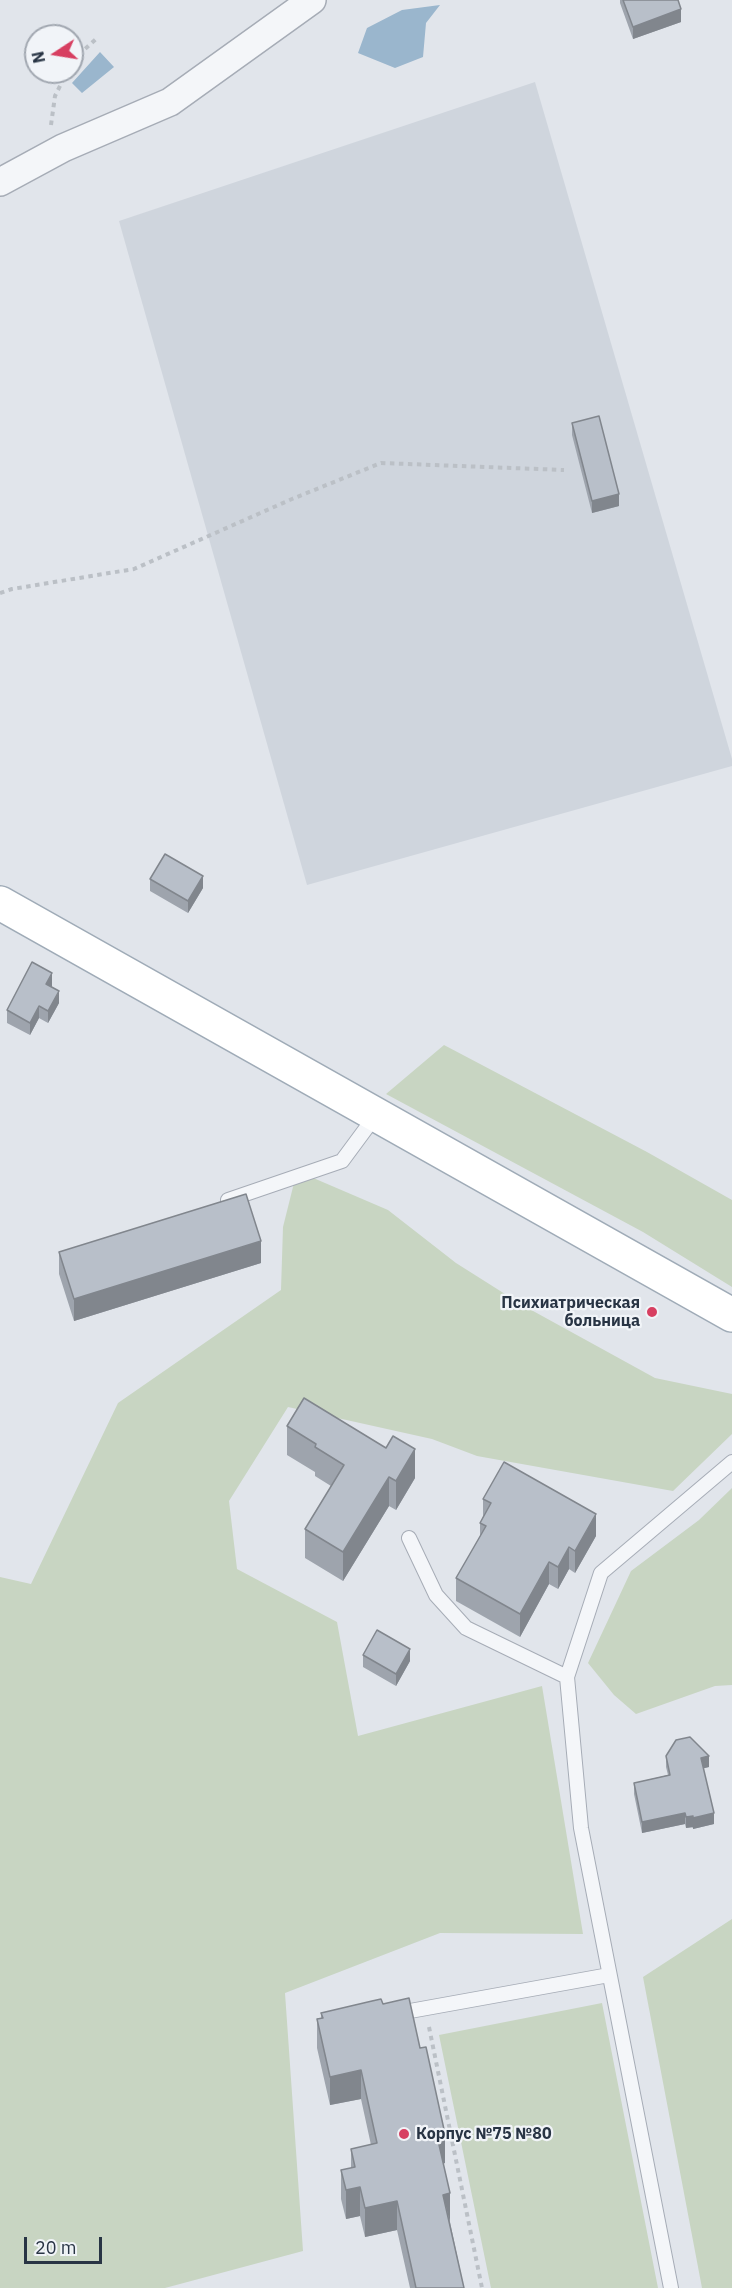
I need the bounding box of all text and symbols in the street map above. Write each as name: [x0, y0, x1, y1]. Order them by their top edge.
north arrow: [24, 24, 84, 84]
text: N: [27, 50, 49, 65]
place label: Психиатрическая больница: [501, 1293, 640, 1331]
marker: Психиатрическая больница: [645, 1305, 659, 1319]
place label: Корпус №75 №80: [416, 2124, 552, 2144]
marker: Корпус №75 №80: [397, 2127, 411, 2141]
scale bar: [27, 2225, 105, 2263]
text: 20 m: [35, 2236, 77, 2259]

